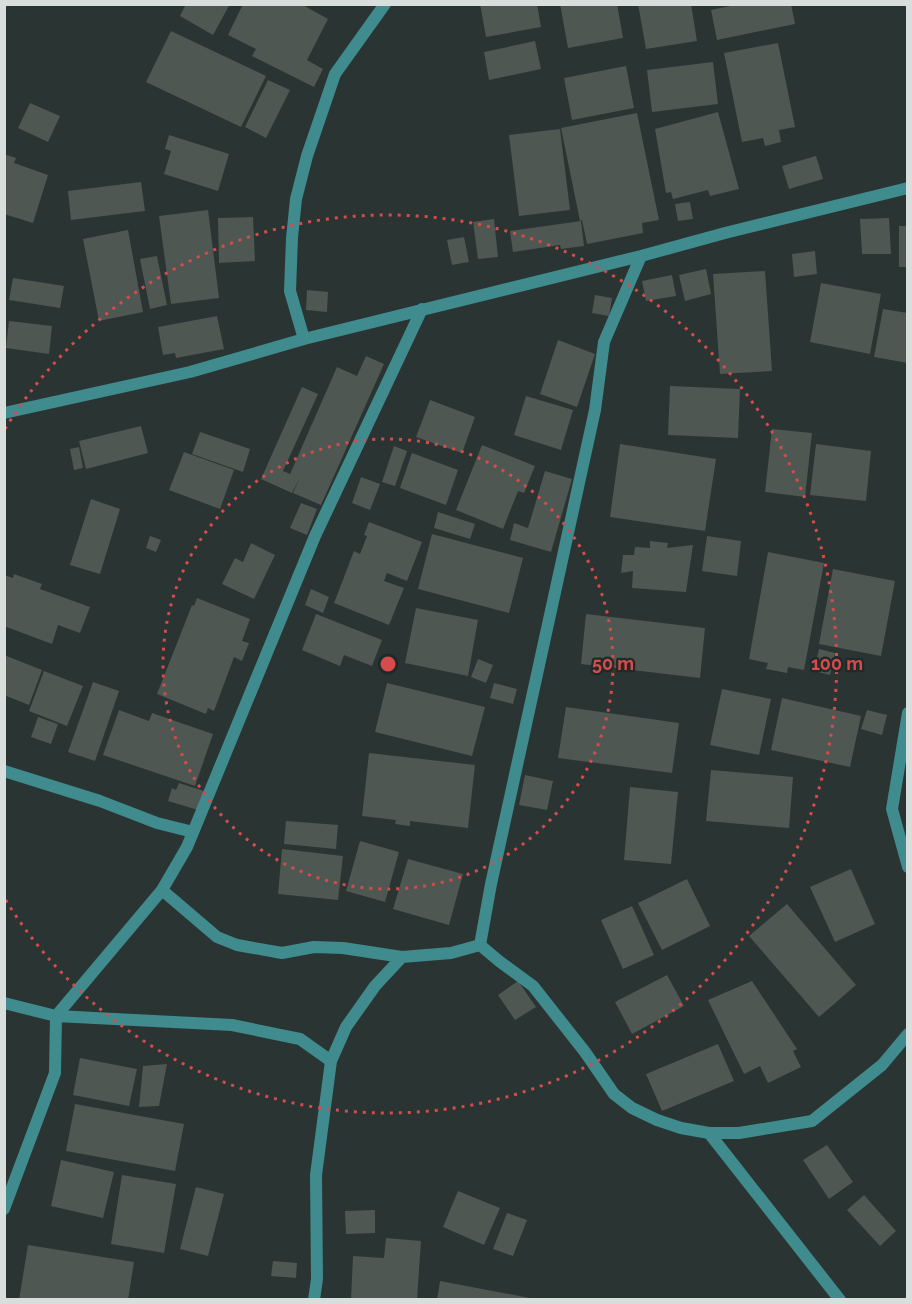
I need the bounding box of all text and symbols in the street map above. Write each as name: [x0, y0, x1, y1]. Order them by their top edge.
text: 50 m: [592, 653, 634, 674]
text: 100 m: [811, 653, 863, 674]
centre of rings: [378, 654, 398, 674]

